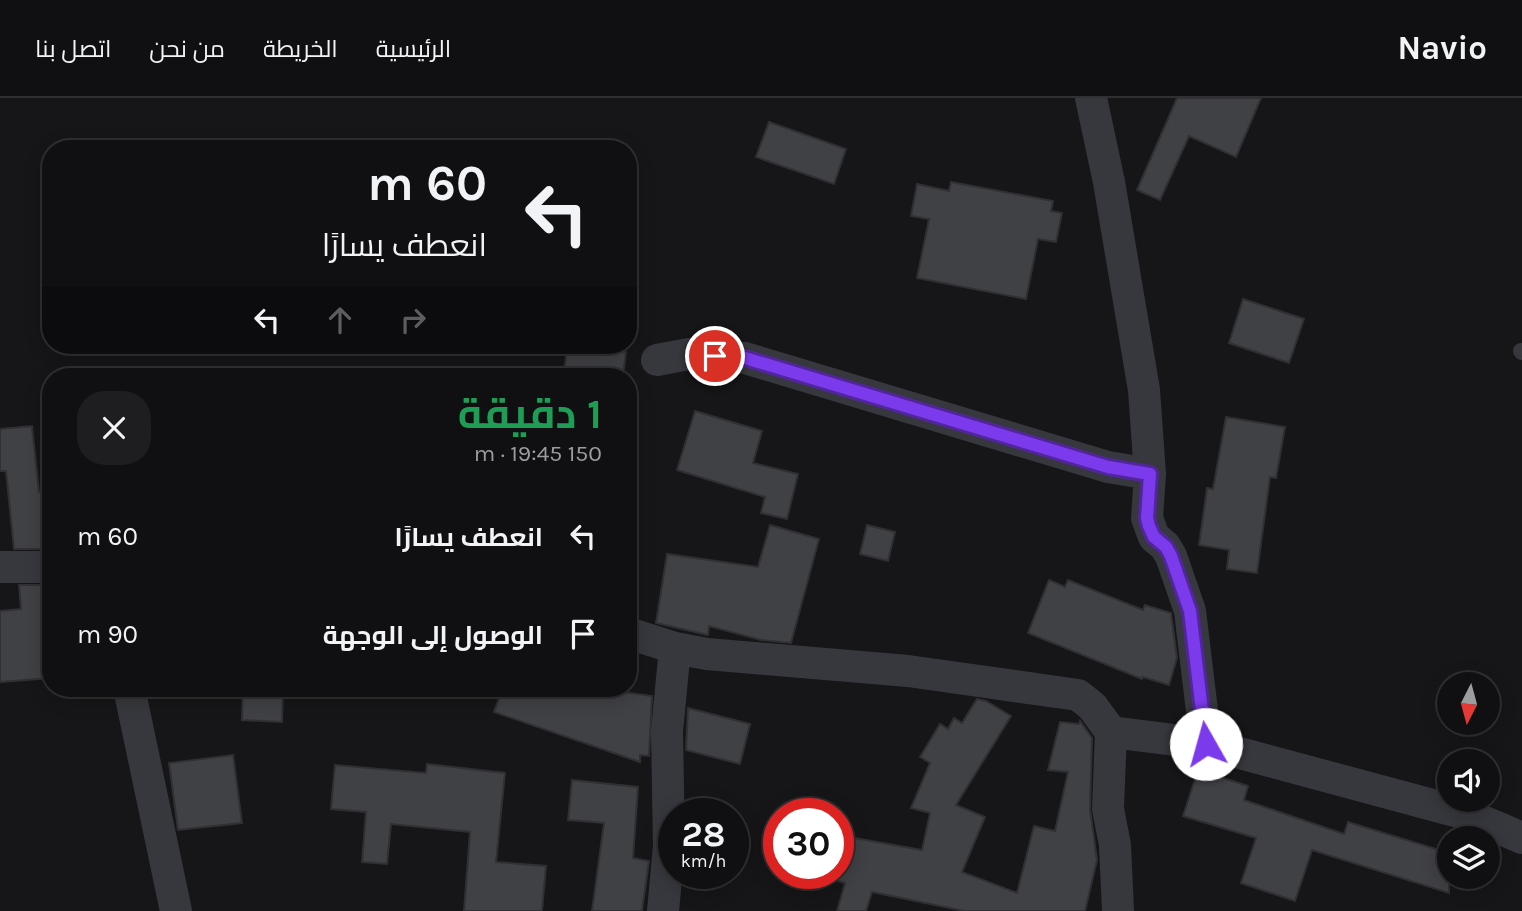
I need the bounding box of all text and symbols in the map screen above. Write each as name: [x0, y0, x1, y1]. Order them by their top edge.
text: Navio: [1397, 29, 1487, 67]
text: اتصل بنا: [35, 35, 111, 63]
text: من نحن: [149, 35, 225, 63]
text: الخريطة: [263, 35, 338, 63]
text: الرئيسية: [376, 35, 451, 63]
text: 60 m: [367, 155, 487, 212]
icon: left: [511, 168, 602, 259]
text: انعطف يسارًا: [322, 227, 487, 264]
icon: left: [248, 301, 286, 339]
icon: ahead: [321, 301, 359, 339]
icon: right: [394, 301, 432, 339]
pin: [685, 326, 745, 386]
icon: arrive: [696, 337, 734, 375]
text: 1 دقيقة: [458, 389, 602, 439]
button: close: [77, 391, 151, 465]
text: 150 m · 19:45: [474, 440, 602, 467]
icon: left: [564, 517, 602, 555]
text: 60 m: [77, 521, 138, 552]
text: انعطف يسارًا: [395, 522, 543, 553]
icon: arrive: [564, 615, 602, 653]
text: 90 m: [77, 619, 138, 650]
text: الوصول إلى الوجهة: [323, 620, 543, 651]
north arrow: [1437, 672, 1500, 735]
map controls: [1437, 672, 1500, 889]
position arrow: [1169, 707, 1243, 781]
button: sound: [1437, 749, 1500, 812]
speed limit sign: 30: [763, 798, 854, 889]
text: 28: [682, 814, 725, 855]
button: layers: [1437, 826, 1500, 889]
text: km/h: [681, 850, 726, 872]

